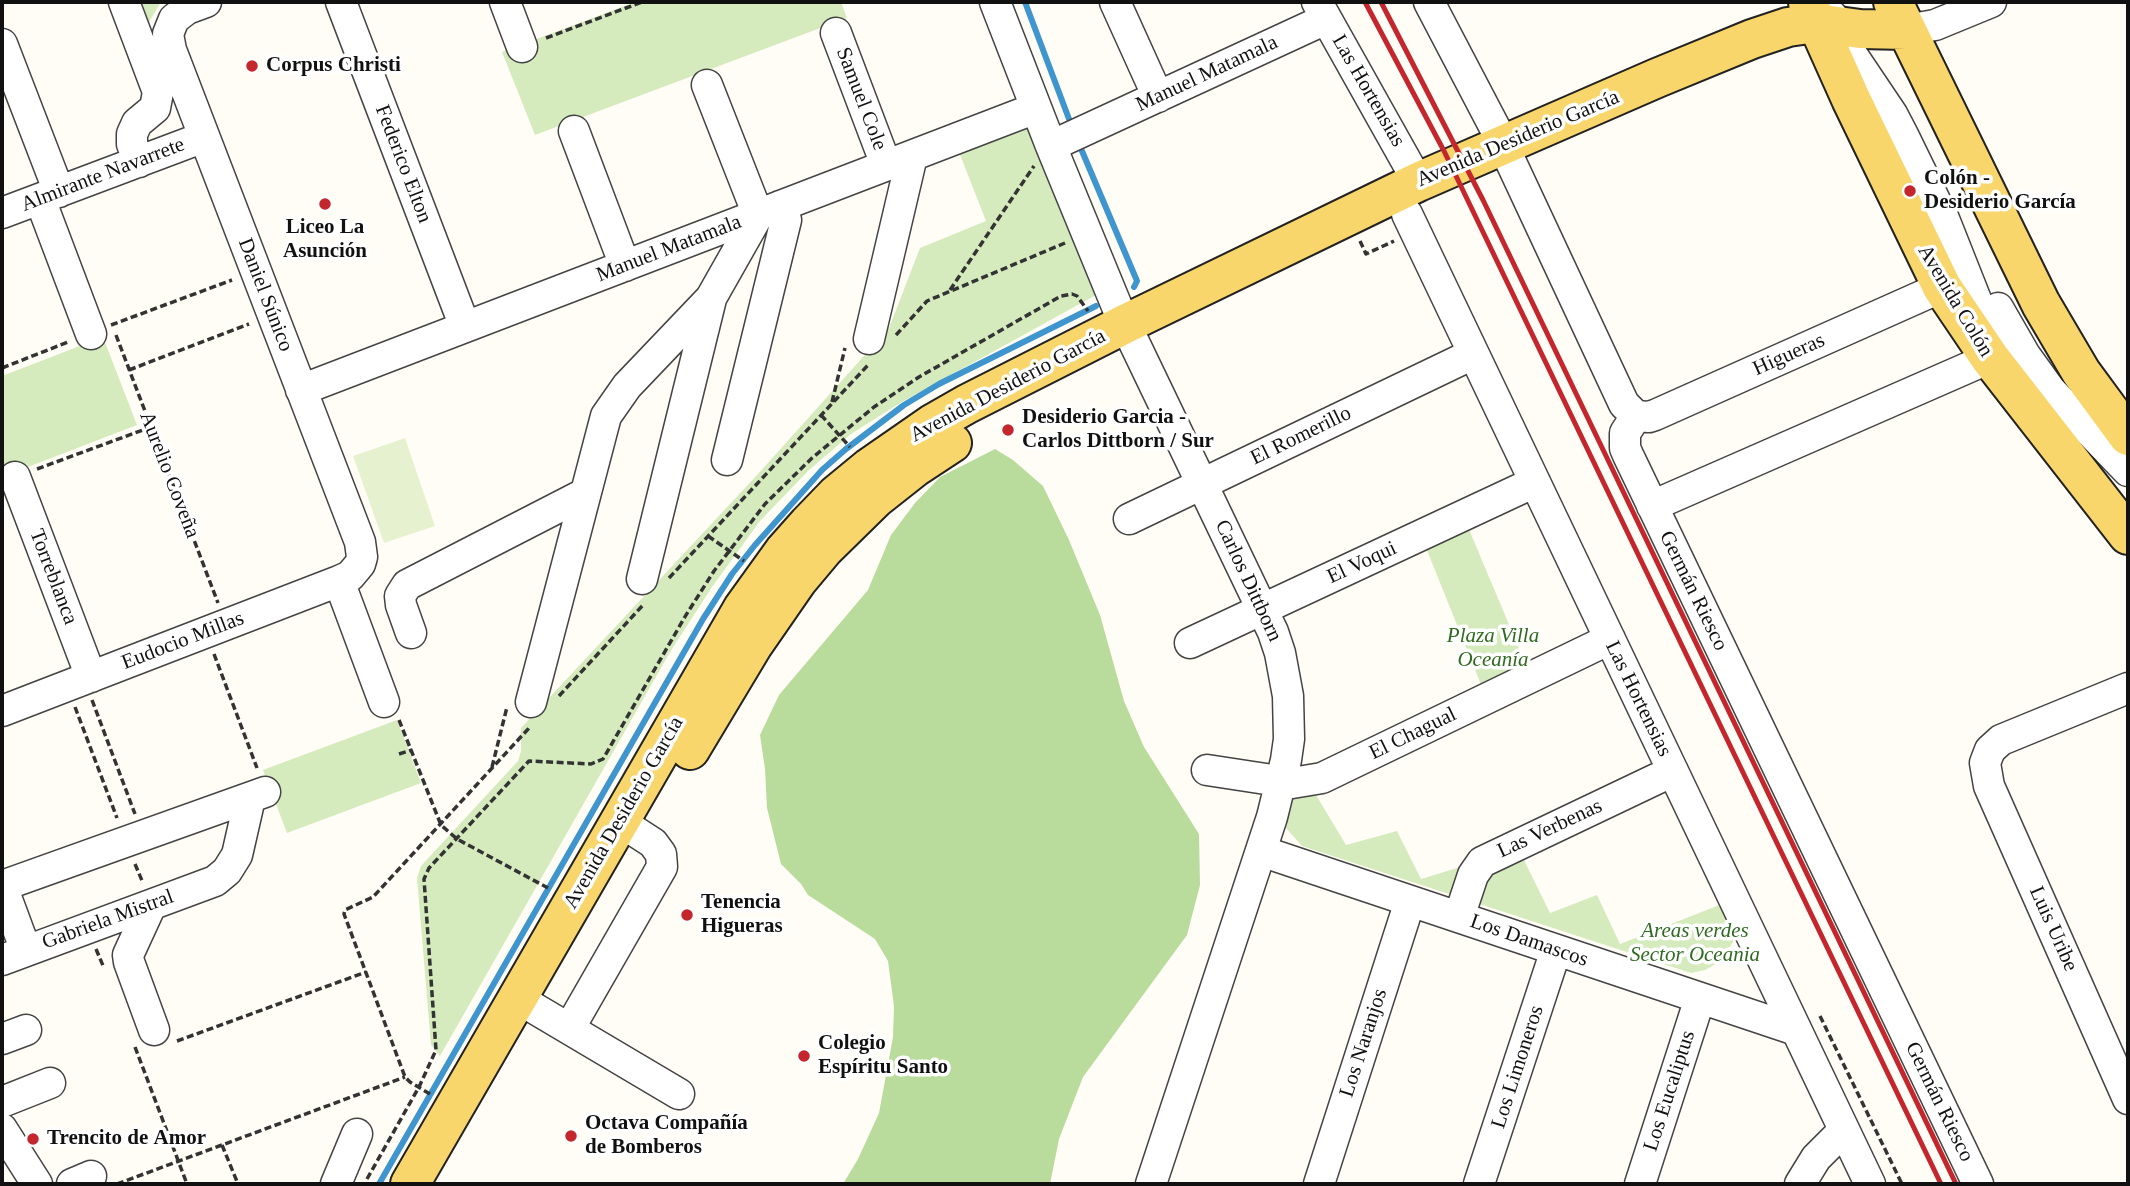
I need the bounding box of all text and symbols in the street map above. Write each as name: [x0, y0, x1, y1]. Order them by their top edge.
street label: Manuel Matamala: [1132, 30, 1282, 118]
street label: Las Hortensias: [1326, 30, 1410, 152]
street label: Samuel Cole: [830, 44, 892, 154]
place label: Corpus Christi: [266, 53, 401, 79]
marker: Corpus Christi: [244, 58, 260, 74]
street label: Avenida Desiderio García: [1413, 85, 1623, 193]
street label: Federico Elton: [369, 102, 437, 226]
street label: Almirante Navarrete: [18, 132, 188, 218]
place label: Colón - Desiderio García: [1924, 166, 2076, 216]
marker: Colón - Desiderio García: [1902, 183, 1918, 199]
marker: Liceo La Asunción: [317, 196, 333, 212]
street label: Manuel Matamala: [593, 210, 745, 288]
place label: Liceo La Asunción: [283, 215, 367, 265]
street label: Daniel Súnico: [232, 235, 298, 355]
street label: Avenida Colón: [1912, 240, 1998, 362]
street label: Avenida Desiderio García: [906, 324, 1110, 448]
street label: Higueras: [1749, 328, 1829, 382]
street label: El Romerillo: [1246, 401, 1356, 471]
place label: Desiderio Garcia - Carlos Dittborn / Sur: [1022, 405, 1214, 455]
street label: Aurelio Coveña: [133, 408, 205, 542]
marker: Desiderio Garcia - Carlos Dittborn / Sur: [1000, 422, 1016, 438]
street label: Carlos Dittborn: [1209, 516, 1287, 646]
street label: Torreblanca: [23, 526, 83, 628]
street label: Germán Riesco: [1653, 527, 1733, 655]
street label: El Voqui: [1323, 536, 1401, 590]
street label: Eudocio Millas: [118, 606, 248, 676]
park label: Plaza Villa Oceanía: [1447, 623, 1539, 673]
street label: Las Hortensias: [1599, 637, 1677, 761]
street label: El Chagual: [1365, 702, 1461, 766]
street label: Avenida Desiderio García: [559, 712, 689, 914]
street label: Las Verbenas: [1494, 794, 1606, 864]
street label: Luis Uribe: [2023, 883, 2083, 975]
street label: Gabriela Mistral: [39, 885, 177, 955]
place label: Tenencia Higueras: [701, 890, 783, 940]
marker: Tenencia Higueras: [679, 907, 695, 923]
street label: Los Damascos: [1467, 909, 1591, 973]
park label: Areas verdes Sector Oceania: [1630, 918, 1760, 968]
street label: Los Naranjos: [1335, 986, 1393, 1100]
street label: Los Limoneros: [1486, 1002, 1550, 1132]
street label: Los Eucaliptus: [1639, 1027, 1701, 1155]
place label: Colegio Espíritu Santo: [818, 1031, 948, 1081]
street label: Germán Riesco: [1899, 1038, 1979, 1166]
marker: Colegio Espíritu Santo: [796, 1048, 812, 1064]
place label: Octava Compañía de Bomberos: [585, 1111, 748, 1161]
place label: Trencito de Amor: [47, 1126, 206, 1152]
marker: Octava Compañía de Bomberos: [563, 1128, 579, 1144]
marker: Trencito de Amor: [25, 1131, 41, 1147]

